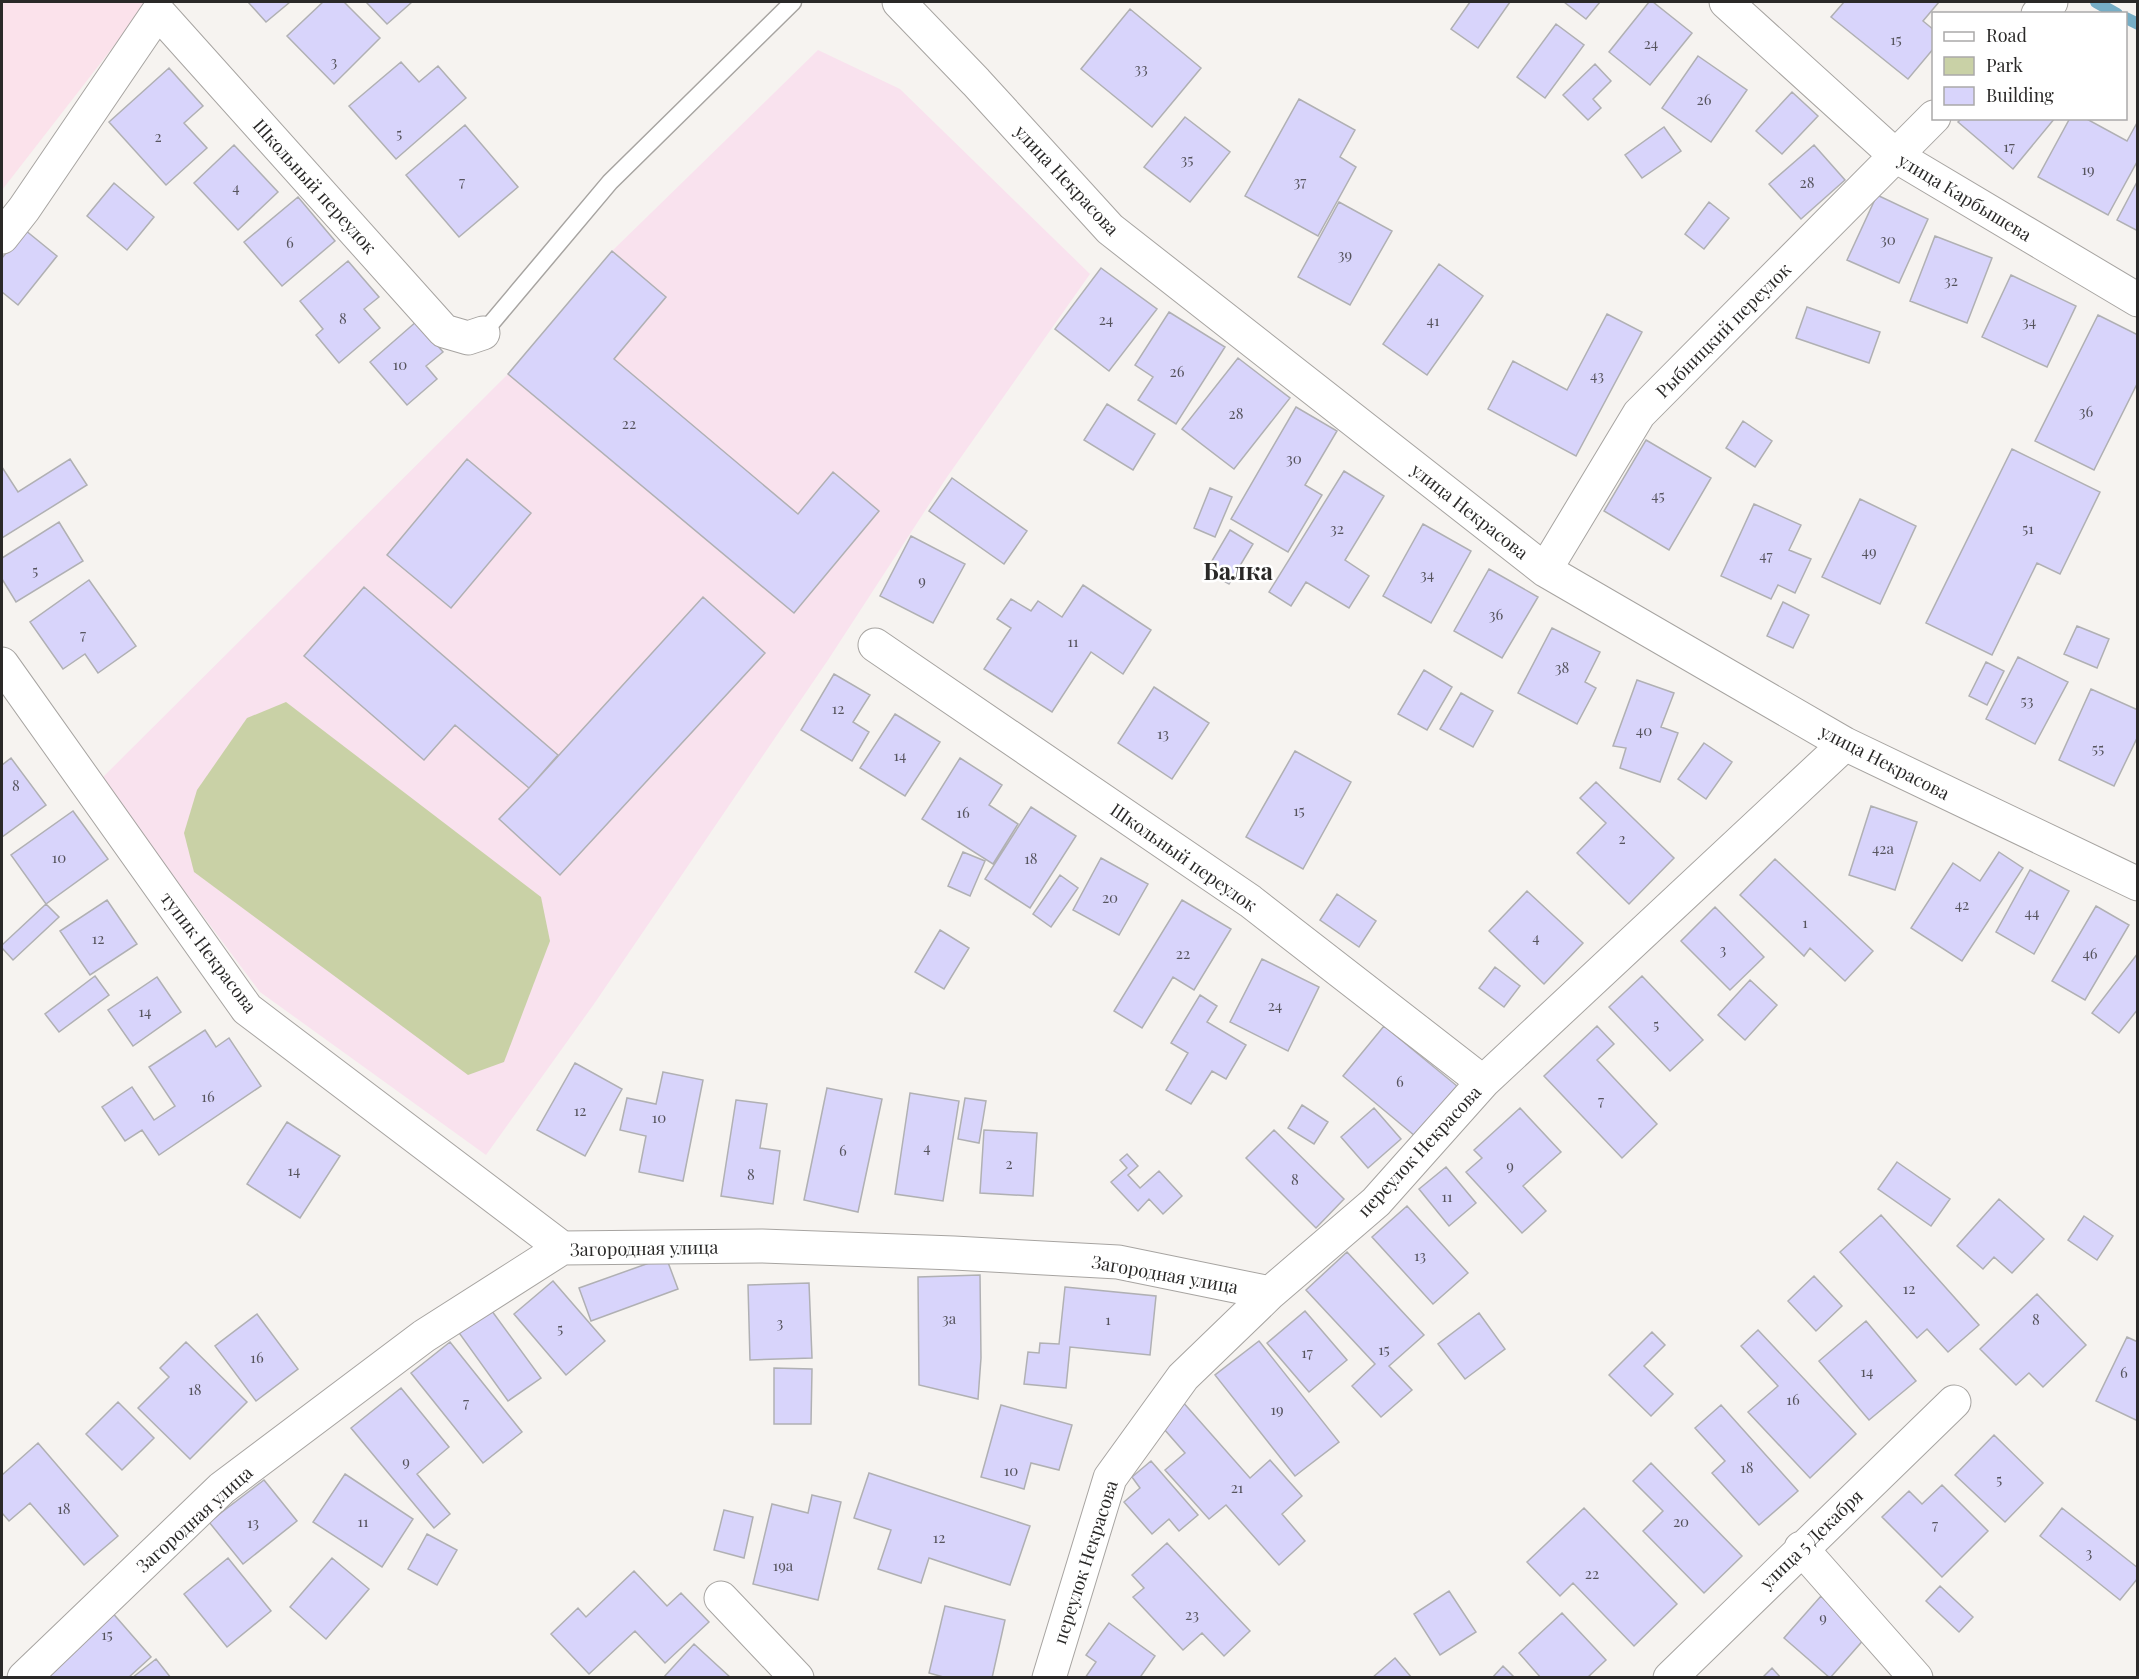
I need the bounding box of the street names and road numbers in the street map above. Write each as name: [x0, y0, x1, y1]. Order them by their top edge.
street label: Школьный переулок: [248, 113, 382, 259]
street label: улица Некрасова: [1009, 119, 1124, 240]
street label: улица Карбышева: [1893, 147, 2036, 246]
street label: Рыбницкий переулок: [1650, 257, 1796, 403]
street label: улица Некрасова: [1406, 457, 1534, 564]
street label: улица Некрасова: [1815, 718, 1954, 805]
street label: Школьный переулок: [1106, 797, 1262, 917]
street label: тупик Некрасова: [156, 887, 262, 1017]
street label: переулок Некрасова: [1352, 1080, 1486, 1222]
street label: Загородная улица: [570, 1235, 718, 1261]
street label: Загородная улица: [1090, 1249, 1240, 1299]
street label: Загородная улица: [131, 1460, 257, 1578]
street label: переулок Некрасова: [1047, 1477, 1123, 1647]
street label: улица 5 Декабря: [1754, 1484, 1868, 1595]

